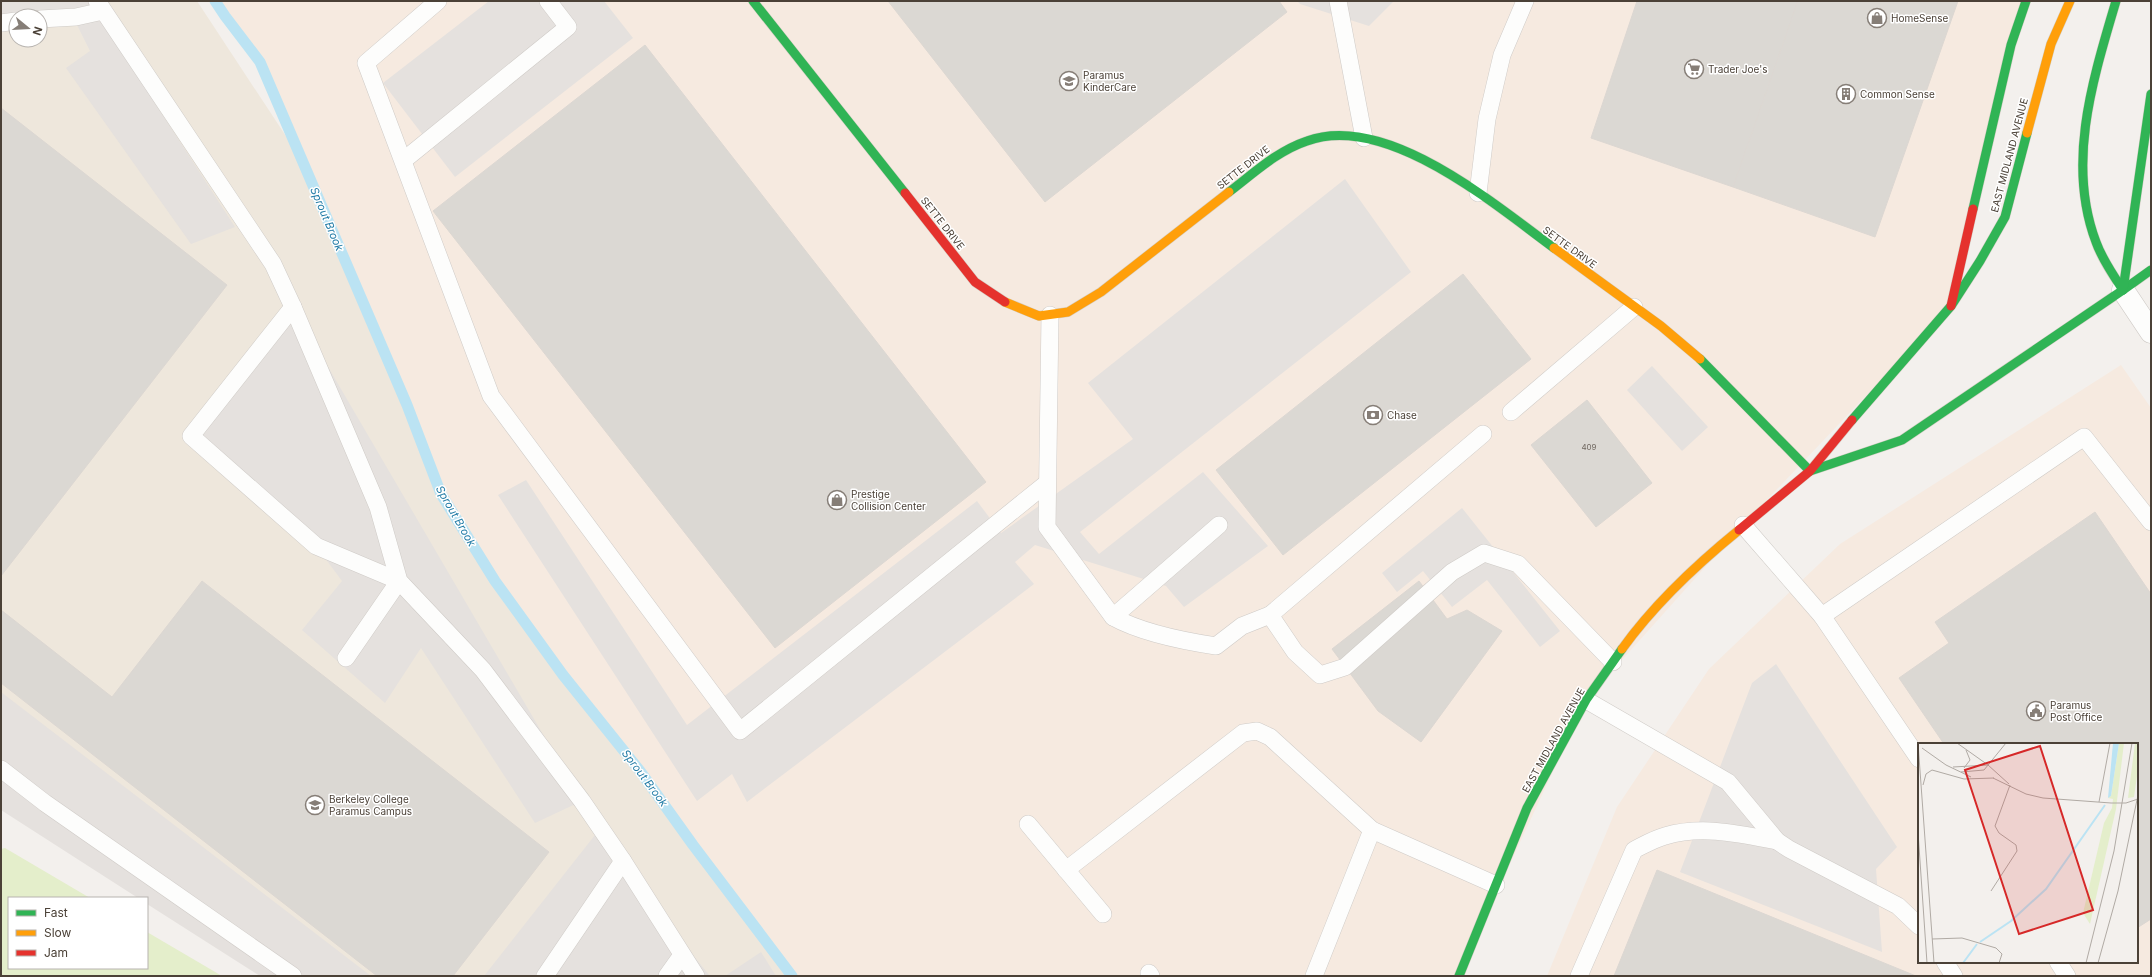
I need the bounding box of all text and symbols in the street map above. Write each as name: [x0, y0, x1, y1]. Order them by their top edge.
shop icon: HomeSense: [1866, 7, 1888, 29]
north arrow: [8, 8, 48, 48]
place label: HomeSense: [1891, 12, 1948, 24]
text: N: [30, 25, 45, 37]
supermarket icon: Trader Joe's: [1683, 58, 1705, 80]
place label: Trader Joe's: [1708, 63, 1767, 75]
place label: Paramus KinderCare: [1083, 69, 1136, 93]
school or university icon: Paramus KinderCare: [1058, 70, 1080, 92]
building icon: Common Sense: [1835, 83, 1857, 105]
place label: Common Sense: [1860, 88, 1935, 100]
street label: EAST MIDLAND AVENUE: [1988, 97, 2030, 213]
street label: SETTE DRIVE: [1214, 143, 1272, 191]
water label: Sprout Brook: [307, 185, 347, 254]
street label: SETTE DRIVE: [919, 194, 967, 252]
street label: SETTE DRIVE: [1541, 224, 1599, 270]
bank icon: Chase: [1362, 404, 1384, 426]
place label: Chase: [1387, 409, 1417, 421]
house number: 409: [1581, 442, 1597, 452]
water label: Sprout Brook: [433, 483, 480, 550]
place label: Prestige Collision Center: [851, 488, 926, 512]
shop icon: Prestige Collision Center: [826, 489, 848, 511]
street label: EAST MIDLAND AVENUE: [1519, 686, 1587, 794]
place label: Paramus Post Office: [2050, 699, 2102, 723]
public building icon: Paramus Post Office: [2025, 700, 2047, 722]
inset map: [1918, 743, 2138, 963]
water label: Sprout Brook: [619, 747, 672, 810]
place label: Berkeley College Paramus Campus: [329, 793, 412, 817]
school or university icon: Berkeley College Paramus Campus: [304, 794, 326, 816]
legend: [8, 897, 148, 969]
text: Fast: [44, 905, 68, 920]
text: Slow: [44, 925, 72, 940]
text: Jam: [44, 945, 68, 960]

